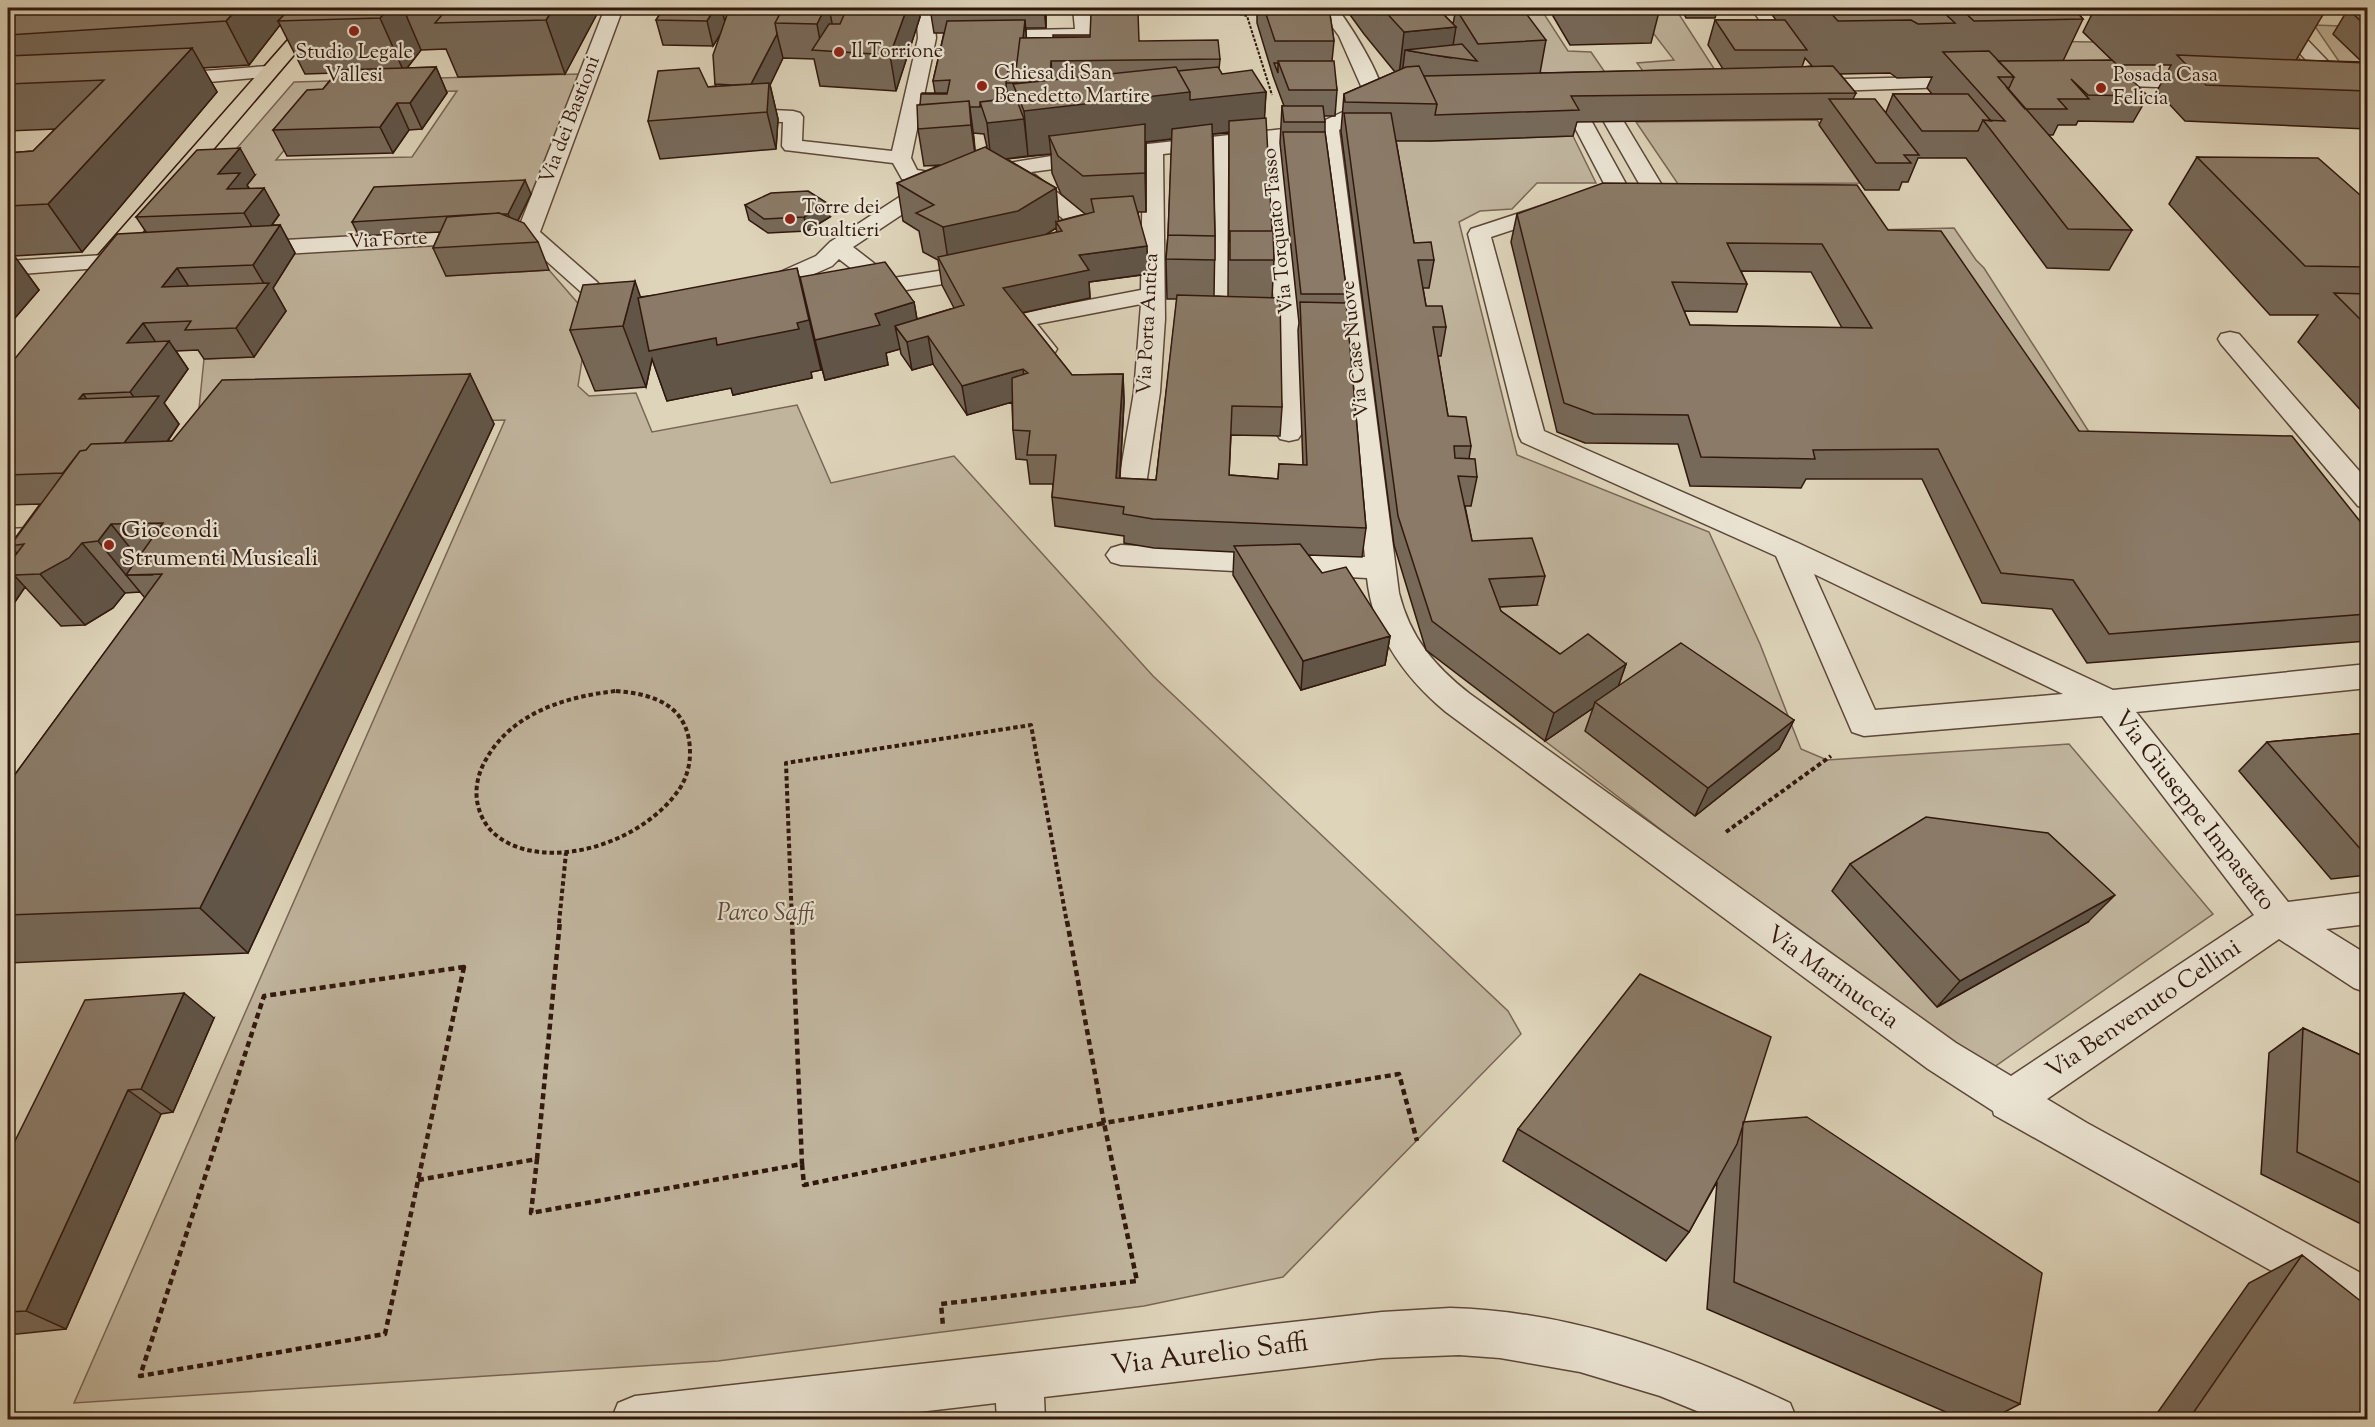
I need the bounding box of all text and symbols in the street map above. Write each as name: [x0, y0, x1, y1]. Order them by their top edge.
marker: Studio Legale Vallesi: [347, 24, 361, 38]
place label: Il Torrione: [851, 38, 943, 67]
place label: Studio Legale Vallesi: [295, 39, 413, 91]
marker: Il Torrione: [832, 45, 846, 59]
street label: Via dei Bastioni: [533, 51, 609, 188]
place label: Chiesa di San Benedetto Martire: [994, 60, 1150, 112]
place label: Posada Casa Felicia: [2113, 62, 2218, 114]
marker: Chiesa di San Benedetto Martire: [975, 79, 989, 93]
marker: Posada Casa Felicia: [2094, 81, 2108, 95]
street label: Via Torquato Tasso: [1256, 147, 1302, 315]
place label: Torre dei Gualtieri: [802, 194, 880, 246]
marker: Torre dei Gualtieri: [783, 212, 797, 226]
street label: Via Forte: [348, 224, 428, 258]
street label: Via Porta Antica: [1131, 252, 1167, 396]
street label: Via Case Nuove: [1334, 279, 1378, 419]
place label: Giocondi Strumenti Musicali: [121, 514, 318, 576]
marker: Giocondi Strumenti Musicali: [102, 538, 116, 552]
street label: Via Giuseppe Impastato: [2105, 704, 2283, 918]
park label: Parco Saffi: [717, 897, 815, 931]
street label: Via Marinuccia: [1759, 918, 1905, 1038]
street label: Via Benvenuto Cellini: [2040, 932, 2249, 1088]
street label: Via Aurelio Saffi: [1109, 1323, 1311, 1387]

